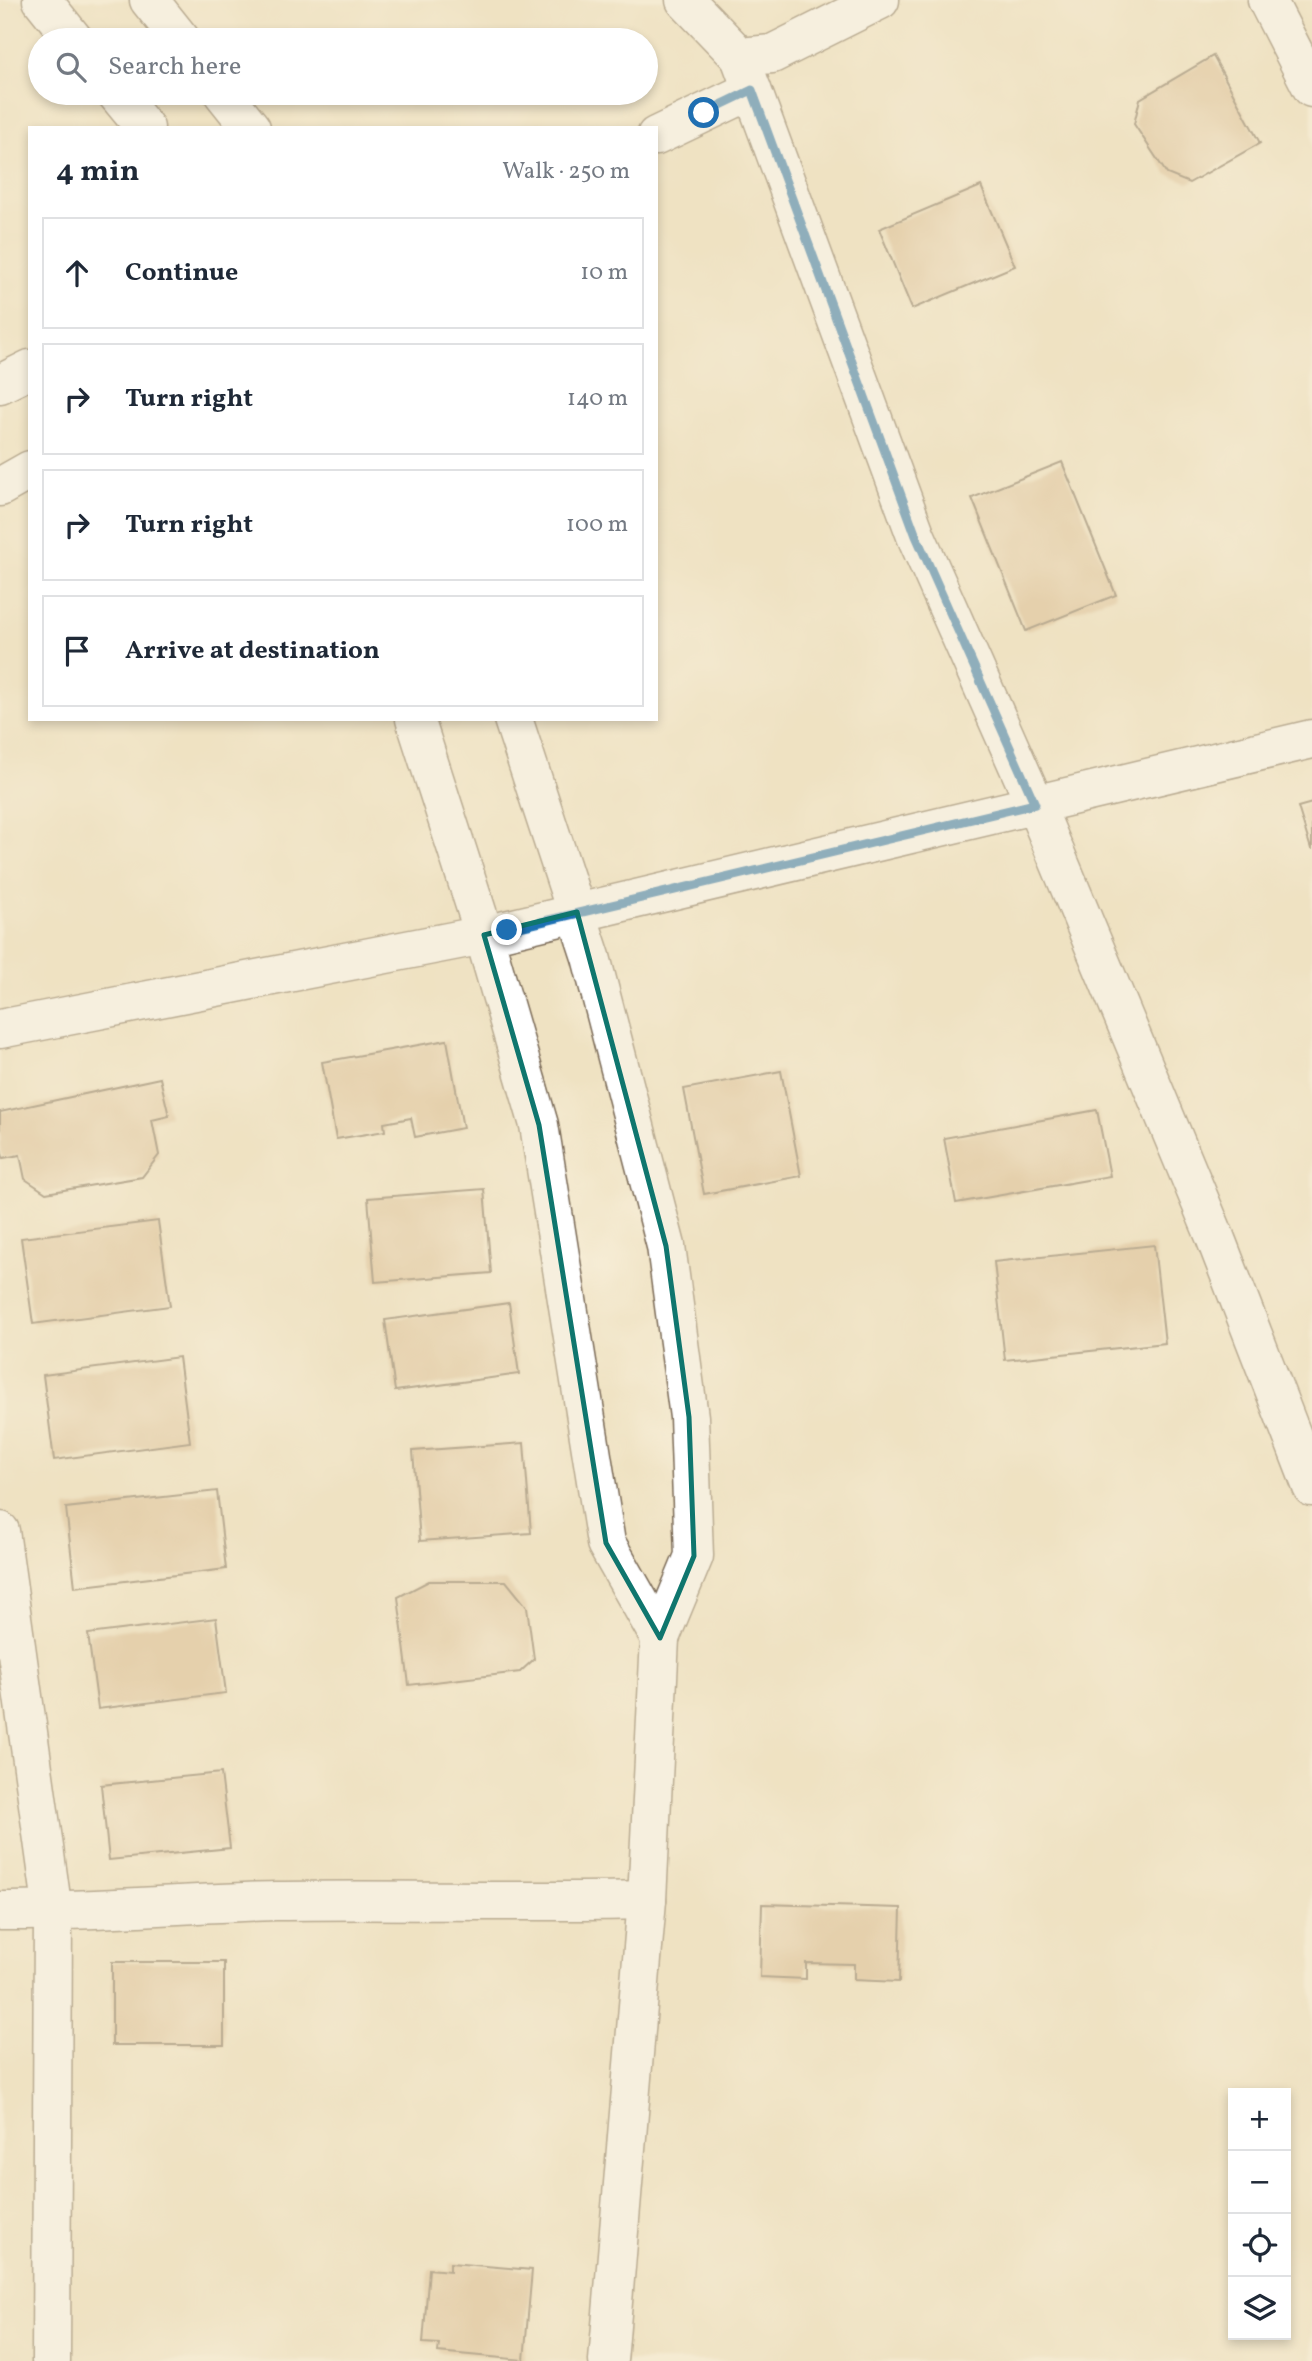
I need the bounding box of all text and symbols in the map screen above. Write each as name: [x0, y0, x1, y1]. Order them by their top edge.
search box: [28, 28, 658, 105]
icon: search: [52, 48, 90, 86]
text: Search here: [108, 49, 241, 85]
route start: [688, 97, 719, 128]
text: 4 min: [56, 151, 140, 193]
text: Walk · 250 m: [502, 156, 630, 188]
icon: ahead: [58, 254, 96, 292]
text: Continue: [125, 255, 238, 291]
text: 10 m: [580, 257, 628, 289]
icon: right: [58, 380, 96, 418]
text: Turn right: [125, 381, 253, 417]
text: 140 m: [567, 383, 628, 415]
icon: right: [58, 506, 96, 544]
text: Turn right: [125, 507, 253, 543]
text: 100 m: [566, 509, 628, 541]
icon: arrive: [58, 632, 96, 670]
text: Arrive at destination: [125, 633, 380, 669]
route end: [491, 914, 522, 945]
map controls: [1228, 2088, 1291, 2340]
button: +: [1228, 2088, 1291, 2151]
button: −: [1228, 2151, 1291, 2214]
button: locate: [1228, 2214, 1291, 2277]
button: layers: [1228, 2277, 1291, 2340]

